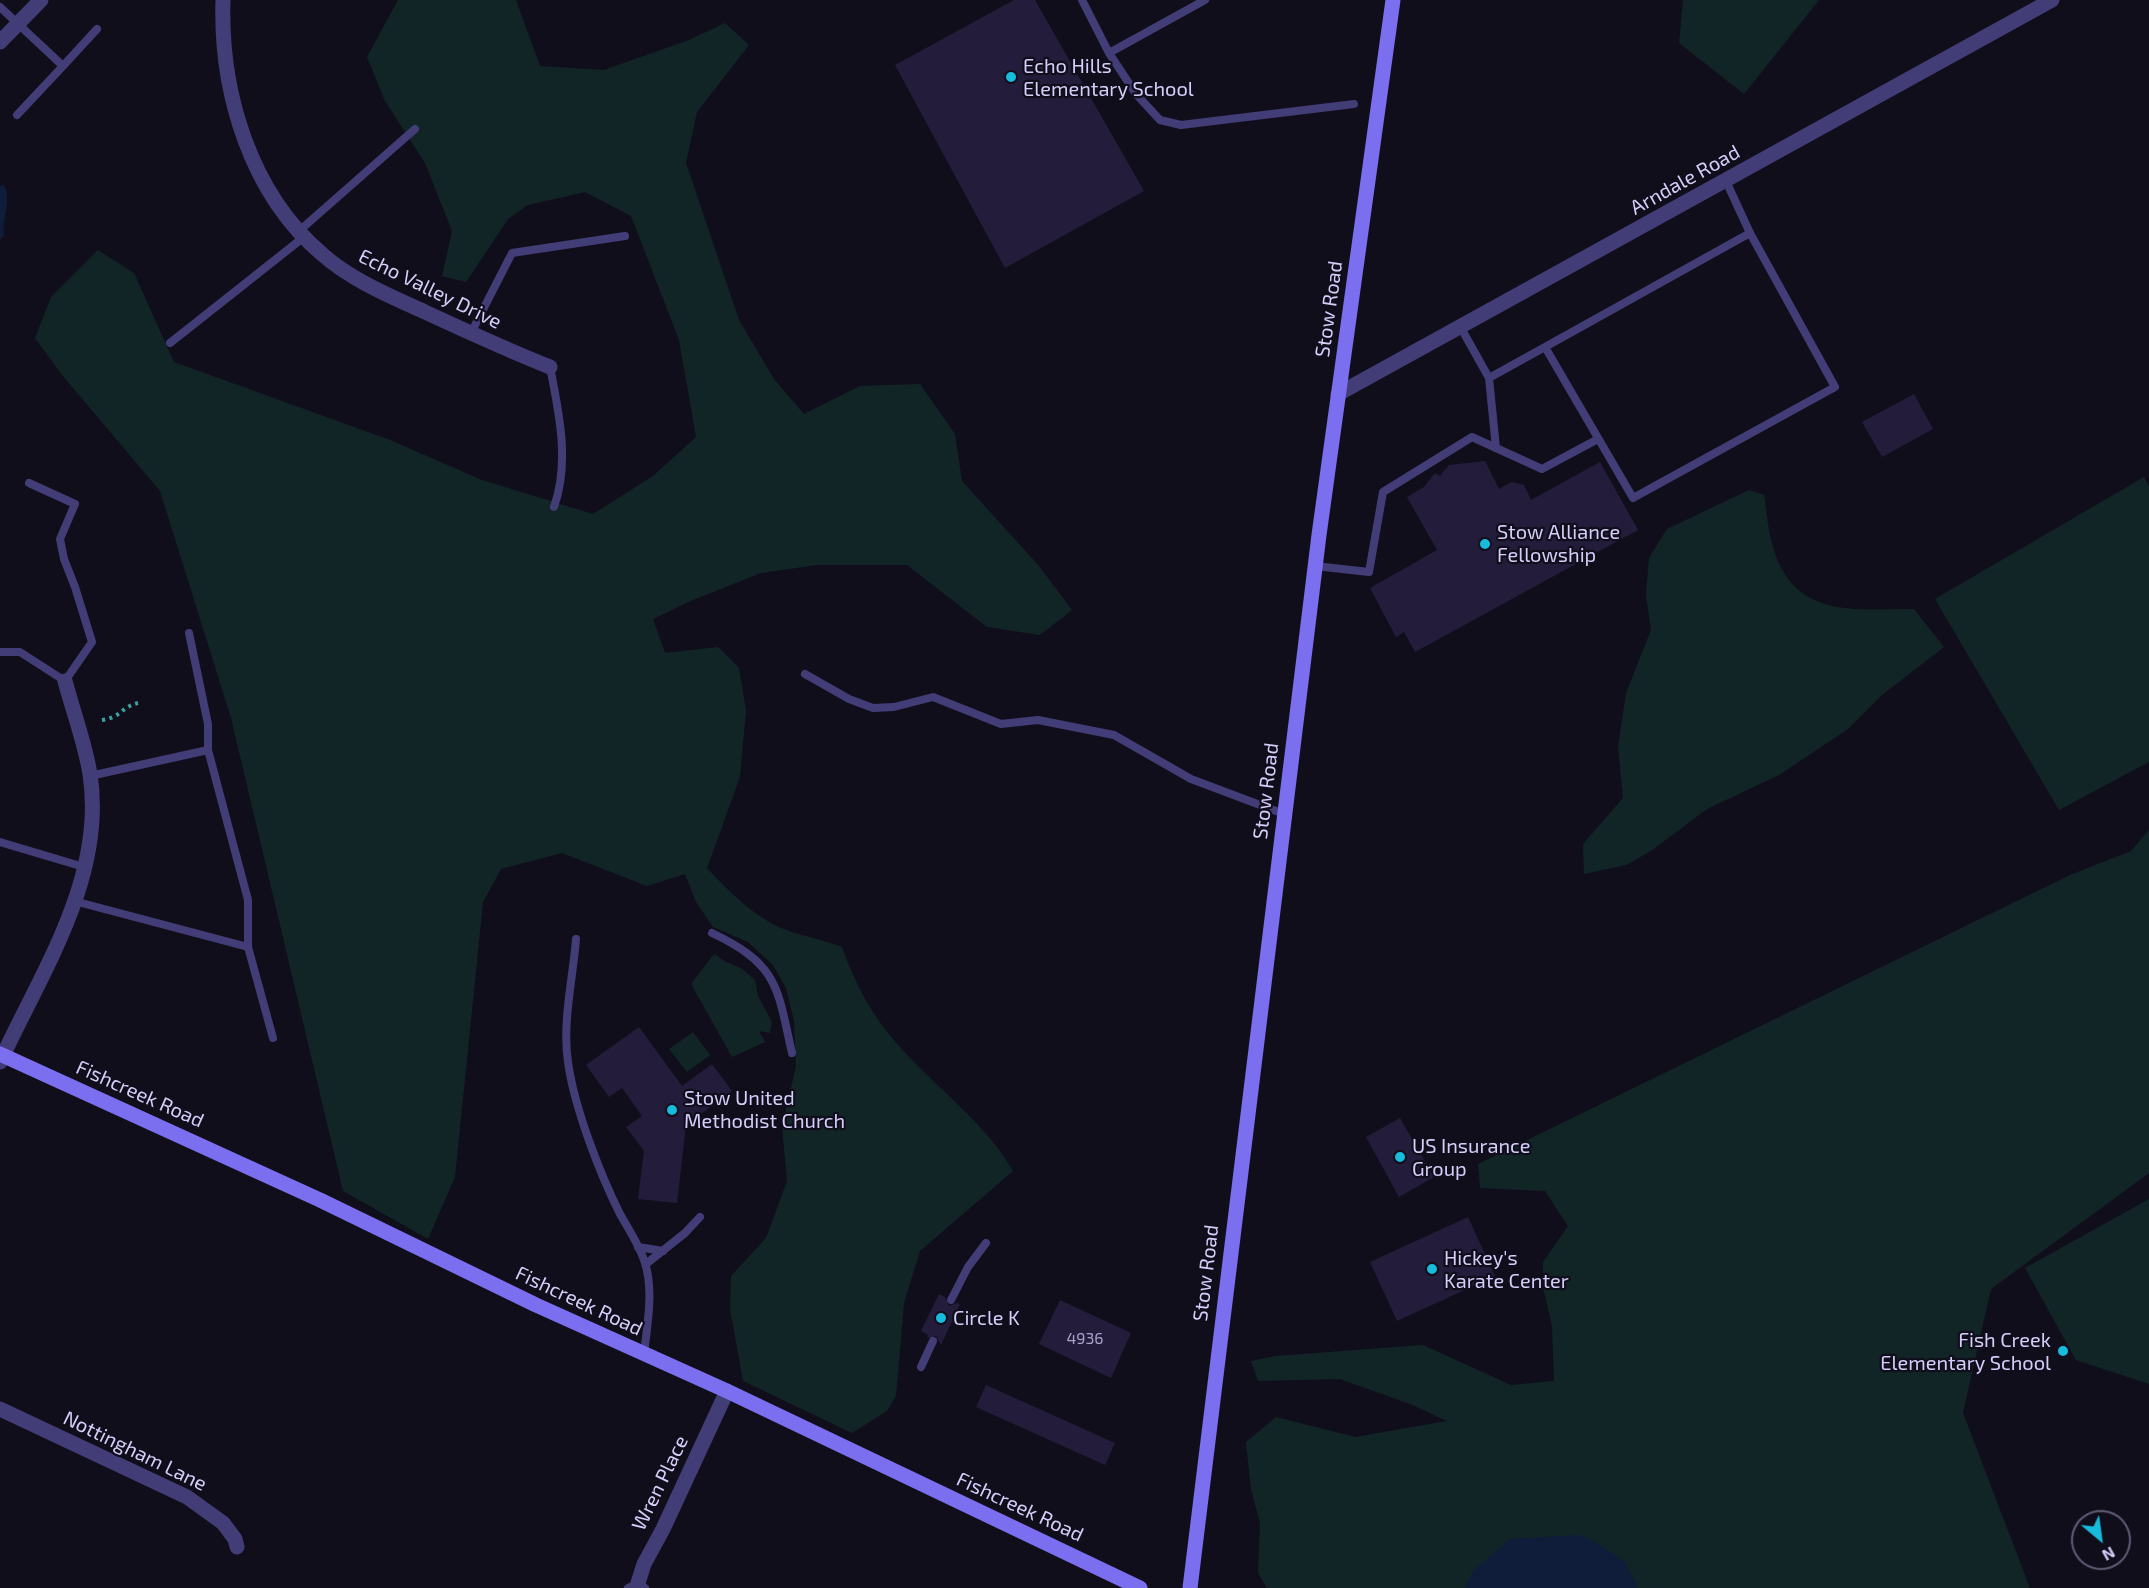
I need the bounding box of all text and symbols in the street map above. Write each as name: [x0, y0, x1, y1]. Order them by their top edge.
place label: Echo Hills Elementary School: [1023, 54, 1194, 101]
marker: Echo Hills Elementary School: [1004, 70, 1018, 84]
street label: Arndale Road: [1626, 140, 1744, 220]
street label: Echo Valley Drive: [355, 244, 505, 334]
street label: Stow Road: [1310, 259, 1348, 359]
place label: Stow Alliance Fellowship: [1497, 520, 1620, 567]
marker: Stow Alliance Fellowship: [1478, 537, 1492, 551]
street label: Stow Road: [1248, 741, 1284, 841]
street label: Fishcreek Road: [72, 1055, 208, 1133]
place label: Stow United Methodist Church: [684, 1086, 845, 1133]
marker: Stow United Methodist Church: [665, 1103, 679, 1117]
place label: US Insurance Group: [1412, 1134, 1530, 1181]
marker: US Insurance Group: [1393, 1150, 1407, 1164]
street label: Stow Road: [1188, 1223, 1224, 1323]
place label: Hickey's Karate Center: [1444, 1246, 1569, 1293]
street label: Fishcreek Road: [512, 1261, 646, 1341]
marker: Hickey's Karate Center: [1425, 1262, 1439, 1276]
place label: Circle K: [953, 1306, 1020, 1330]
marker: Circle K: [934, 1311, 948, 1325]
place label: Fish Creek Elementary School: [1880, 1328, 2051, 1375]
house number: 4936: [1066, 1329, 1104, 1349]
marker: Fish Creek Elementary School: [2056, 1344, 2070, 1358]
street label: Nottingham Lane: [59, 1406, 211, 1496]
street label: Wren Place: [627, 1432, 693, 1534]
street label: Fishcreek Road: [953, 1467, 1087, 1547]
north arrow: [2071, 1510, 2131, 1570]
text: N: [2099, 1543, 2119, 1566]

